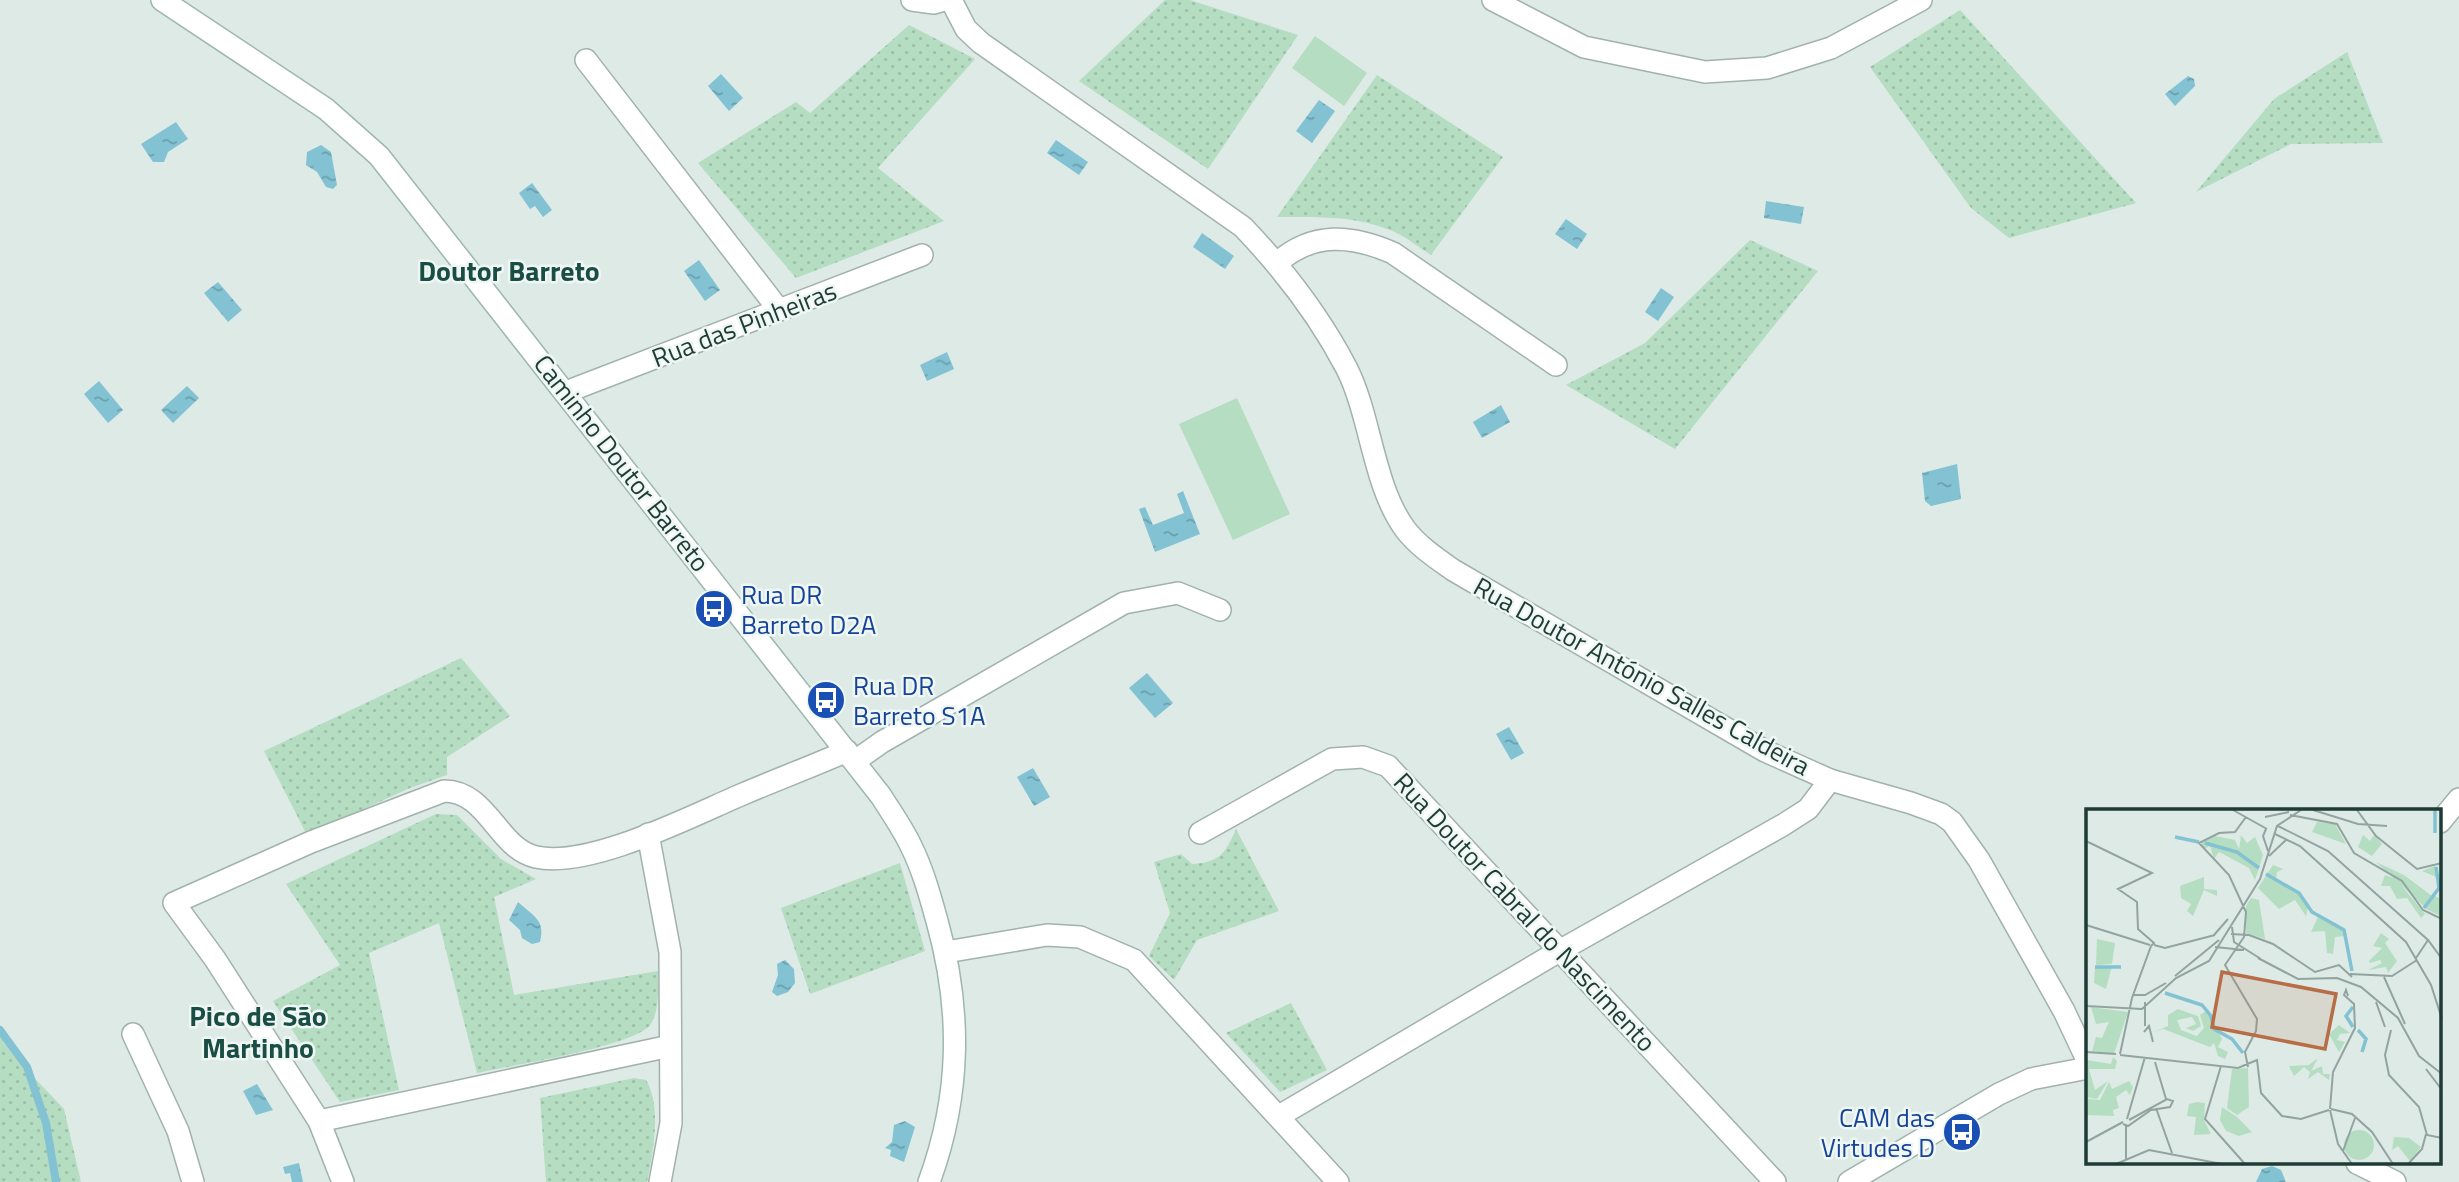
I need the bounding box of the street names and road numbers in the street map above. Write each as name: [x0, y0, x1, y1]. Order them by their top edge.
street label: Rua das Pinheiras: [646, 271, 842, 377]
street label: Caminho Doutor Barreto: [525, 346, 719, 580]
street label: Rua Doutor António Salles Caldeira: [1467, 567, 1817, 785]
street label: Rua Doutor Cabral do Nascimento: [1385, 764, 1665, 1060]

